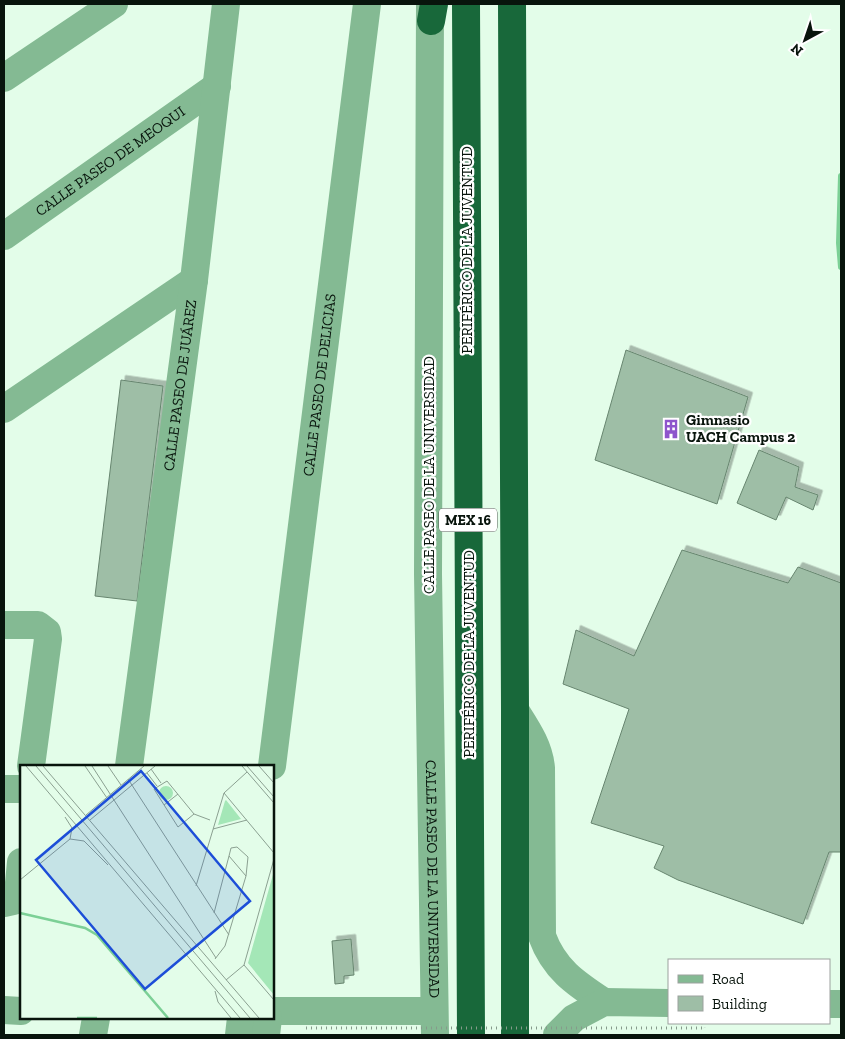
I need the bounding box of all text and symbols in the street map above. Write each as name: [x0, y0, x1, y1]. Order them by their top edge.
north arrow: [780, 15, 830, 65]
text: N: [787, 39, 807, 60]
street label: CALLE PASEO DE MEOQUI: [32, 102, 189, 220]
street label: PERIFÉRICO DE LA JUVENTUD: [458, 146, 476, 354]
street label: CALLE PASEO DE DELICIAS: [299, 293, 340, 477]
street label: CALLE PASEO DE JUÁREZ: [160, 298, 200, 472]
street label: CALLE PASEO DE LA UNIVERSIDAD: [420, 356, 438, 594]
place label: Gimnasio UACH Campus 2: [686, 411, 795, 446]
building icon: Gimnasio UACH Campus 2: [660, 418, 682, 440]
road number: MEX 16: [439, 508, 497, 532]
street label: PERIFÉRICO DE LA JUVENTUD: [460, 550, 478, 758]
street label: CALLE PASEO DE LA UNIVERSIDAD: [422, 760, 443, 998]
inset map: [20, 765, 274, 1019]
legend: [668, 959, 830, 1024]
text: Road: [712, 970, 745, 988]
text: Building: [712, 995, 767, 1013]

